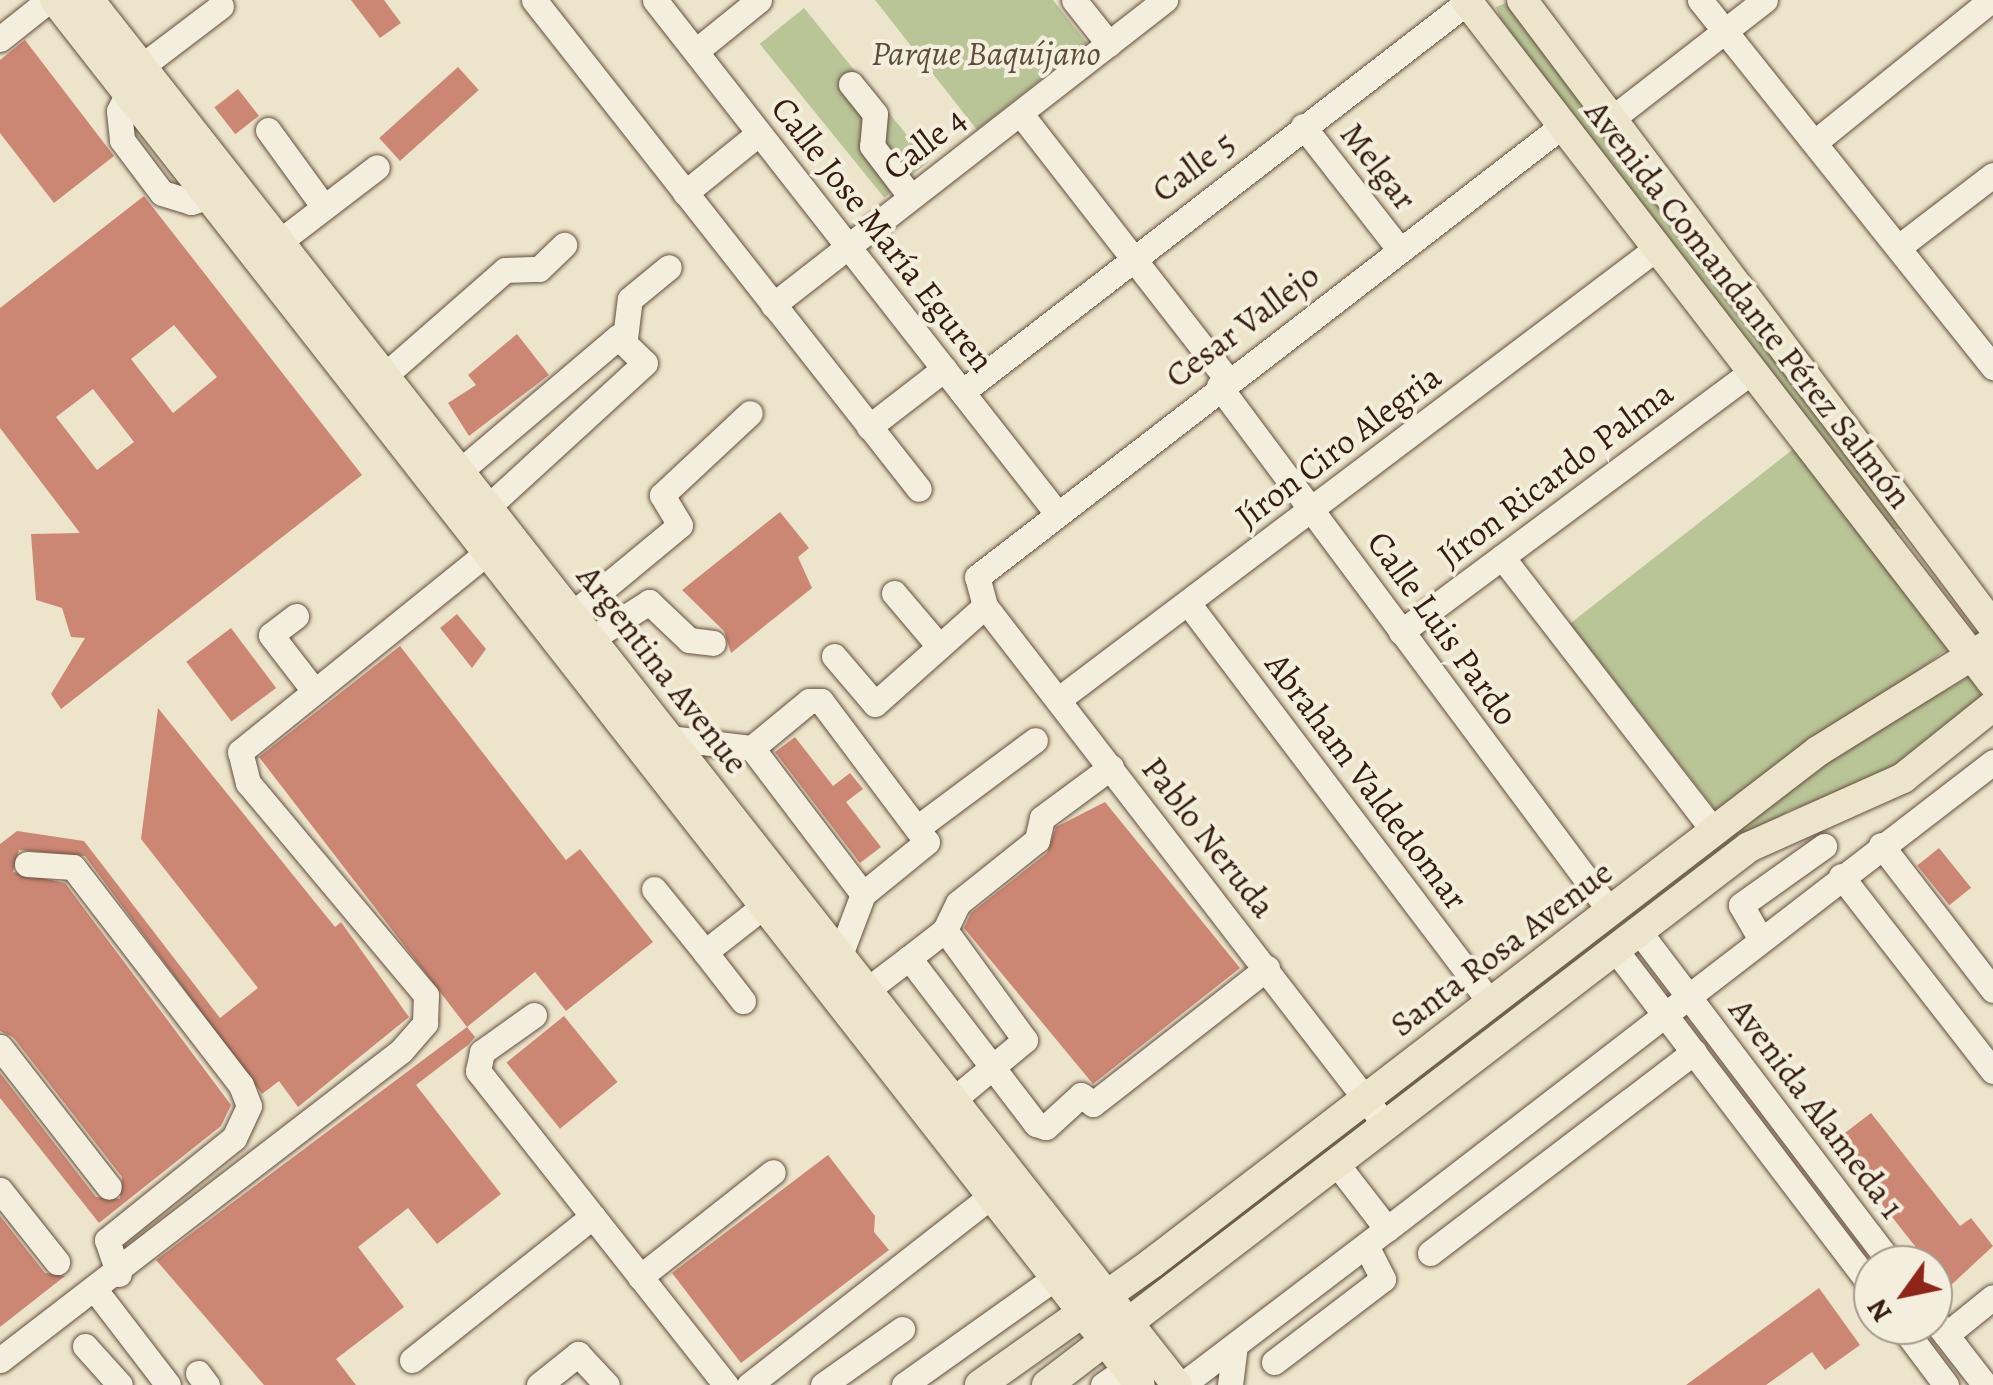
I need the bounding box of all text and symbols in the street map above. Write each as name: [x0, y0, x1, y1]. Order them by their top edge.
park label: Parque Baquíjano: [871, 32, 1101, 74]
street label: Calle Jose María Eguren: [762, 88, 1004, 380]
street label: Avenida Comandante Pérez Salmón: [1576, 91, 1922, 517]
street label: Calle 4: [874, 98, 974, 188]
street label: Melgar: [1332, 114, 1426, 218]
street label: Calle 5: [1143, 121, 1243, 211]
street label: Cesar Vallejo: [1157, 254, 1327, 396]
street label: Jíron Ciro Alegria: [1227, 355, 1449, 537]
street label: Jíron Ricardo Palma: [1429, 372, 1681, 576]
street label: Calle Luis Pardo: [1359, 523, 1527, 733]
street label: Argentina Avenue: [568, 556, 758, 782]
street label: Abraham Valdedomar: [1257, 644, 1477, 918]
street label: Pablo Neruda: [1133, 748, 1285, 926]
street label: Santa Rosa Avenue: [1382, 851, 1620, 1045]
street label: Avenida Alameda 1: [1721, 990, 1913, 1226]
north arrow: [1853, 1245, 1953, 1345]
text: N: [1858, 1291, 1901, 1329]

